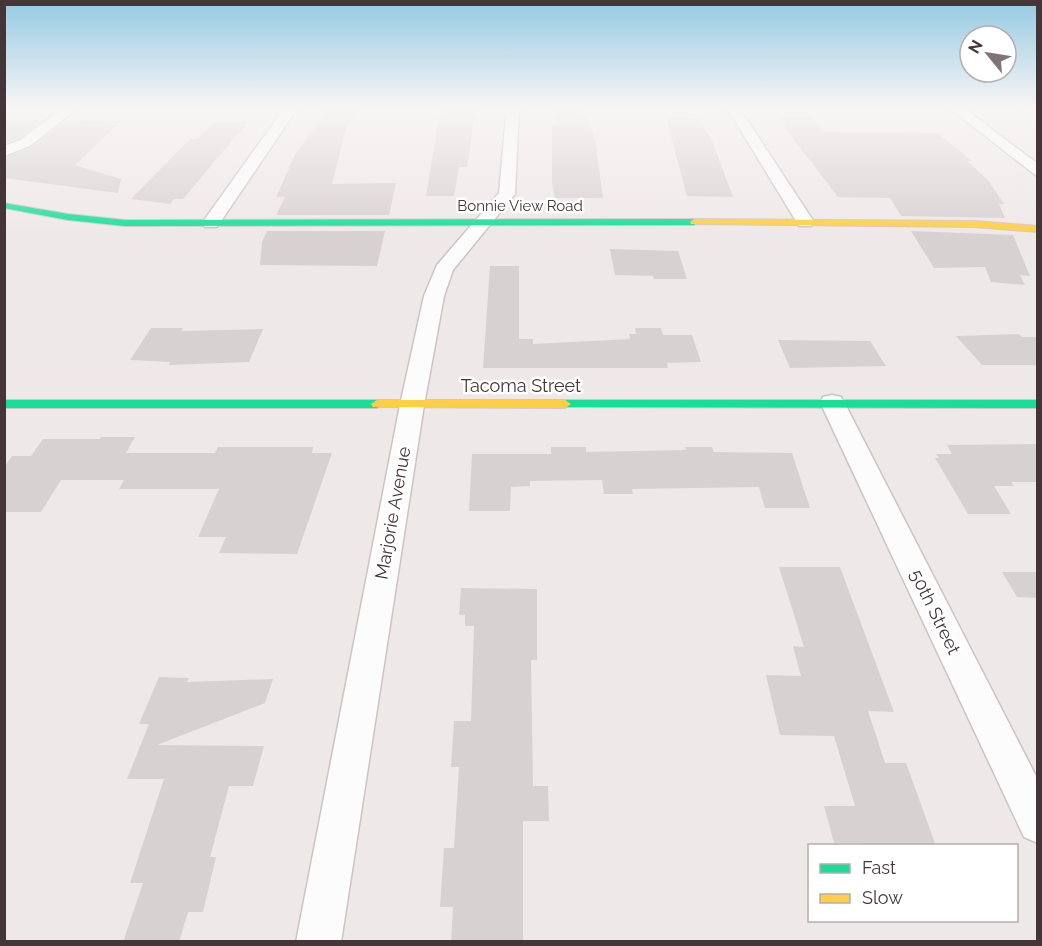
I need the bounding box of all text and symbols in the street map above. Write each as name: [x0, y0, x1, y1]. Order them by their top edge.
north arrow: [958, 24, 1018, 84]
text: N: [964, 37, 987, 57]
street label: Bonnie View Road: [457, 197, 583, 215]
street label: Tacoma Street: [461, 375, 581, 396]
street label: Marjorie Avenue: [370, 444, 415, 581]
street label: 50th Street: [906, 566, 965, 658]
legend: [808, 844, 1018, 922]
text: Fast: [862, 857, 896, 878]
text: Slow: [862, 887, 903, 908]

